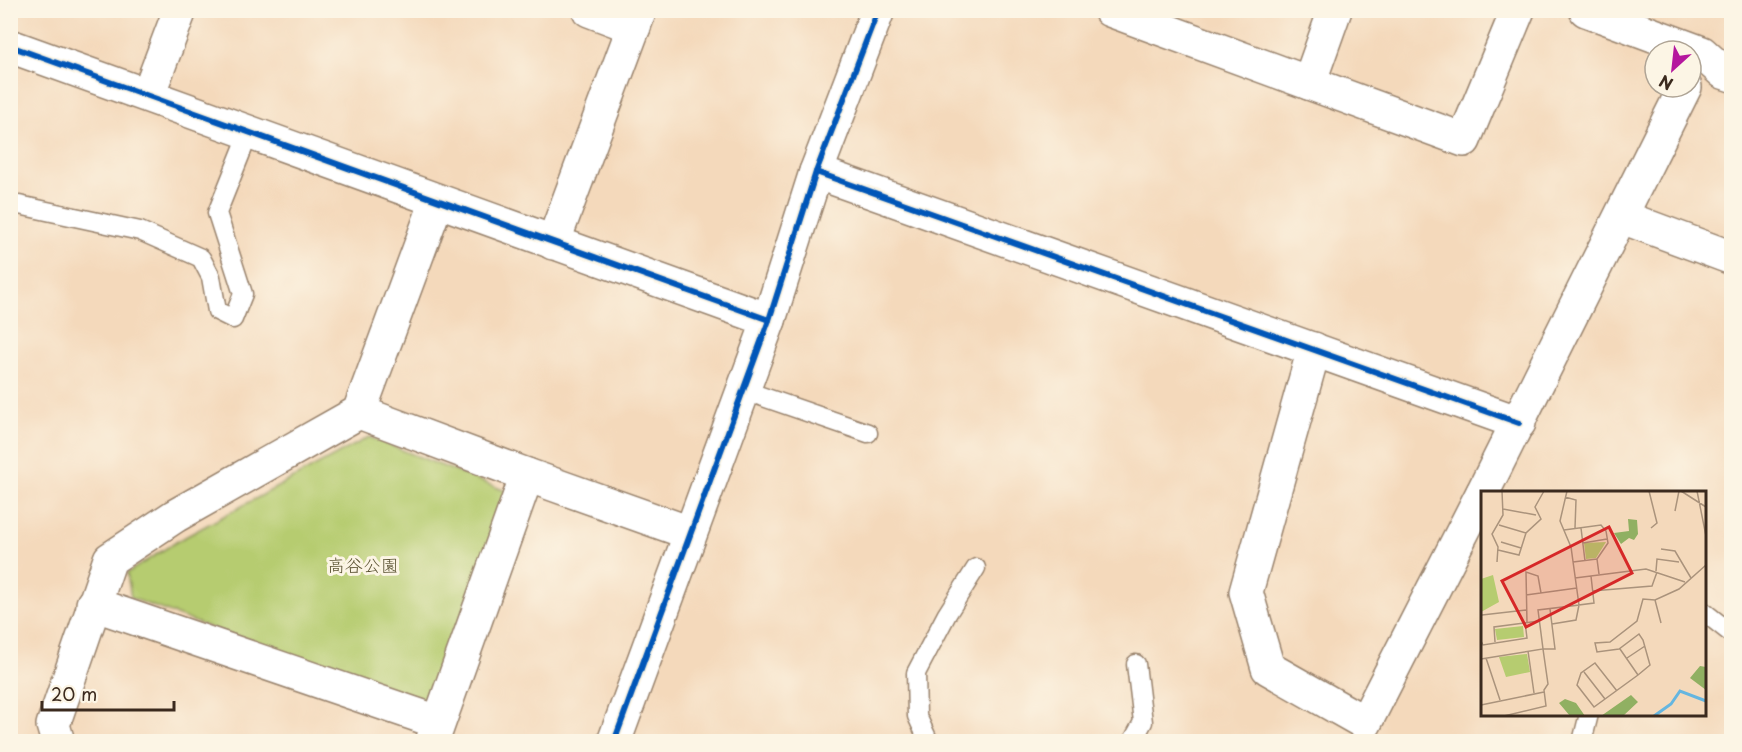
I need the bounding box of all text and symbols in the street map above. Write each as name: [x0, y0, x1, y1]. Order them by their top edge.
north arrow: [1643, 39, 1703, 99]
text: N: [1655, 70, 1677, 97]
inset map: [1481, 491, 1706, 716]
park label: 高谷公園: [327, 551, 399, 578]
scale bar: [42, 674, 174, 712]
text: 20 m: [51, 680, 97, 707]

